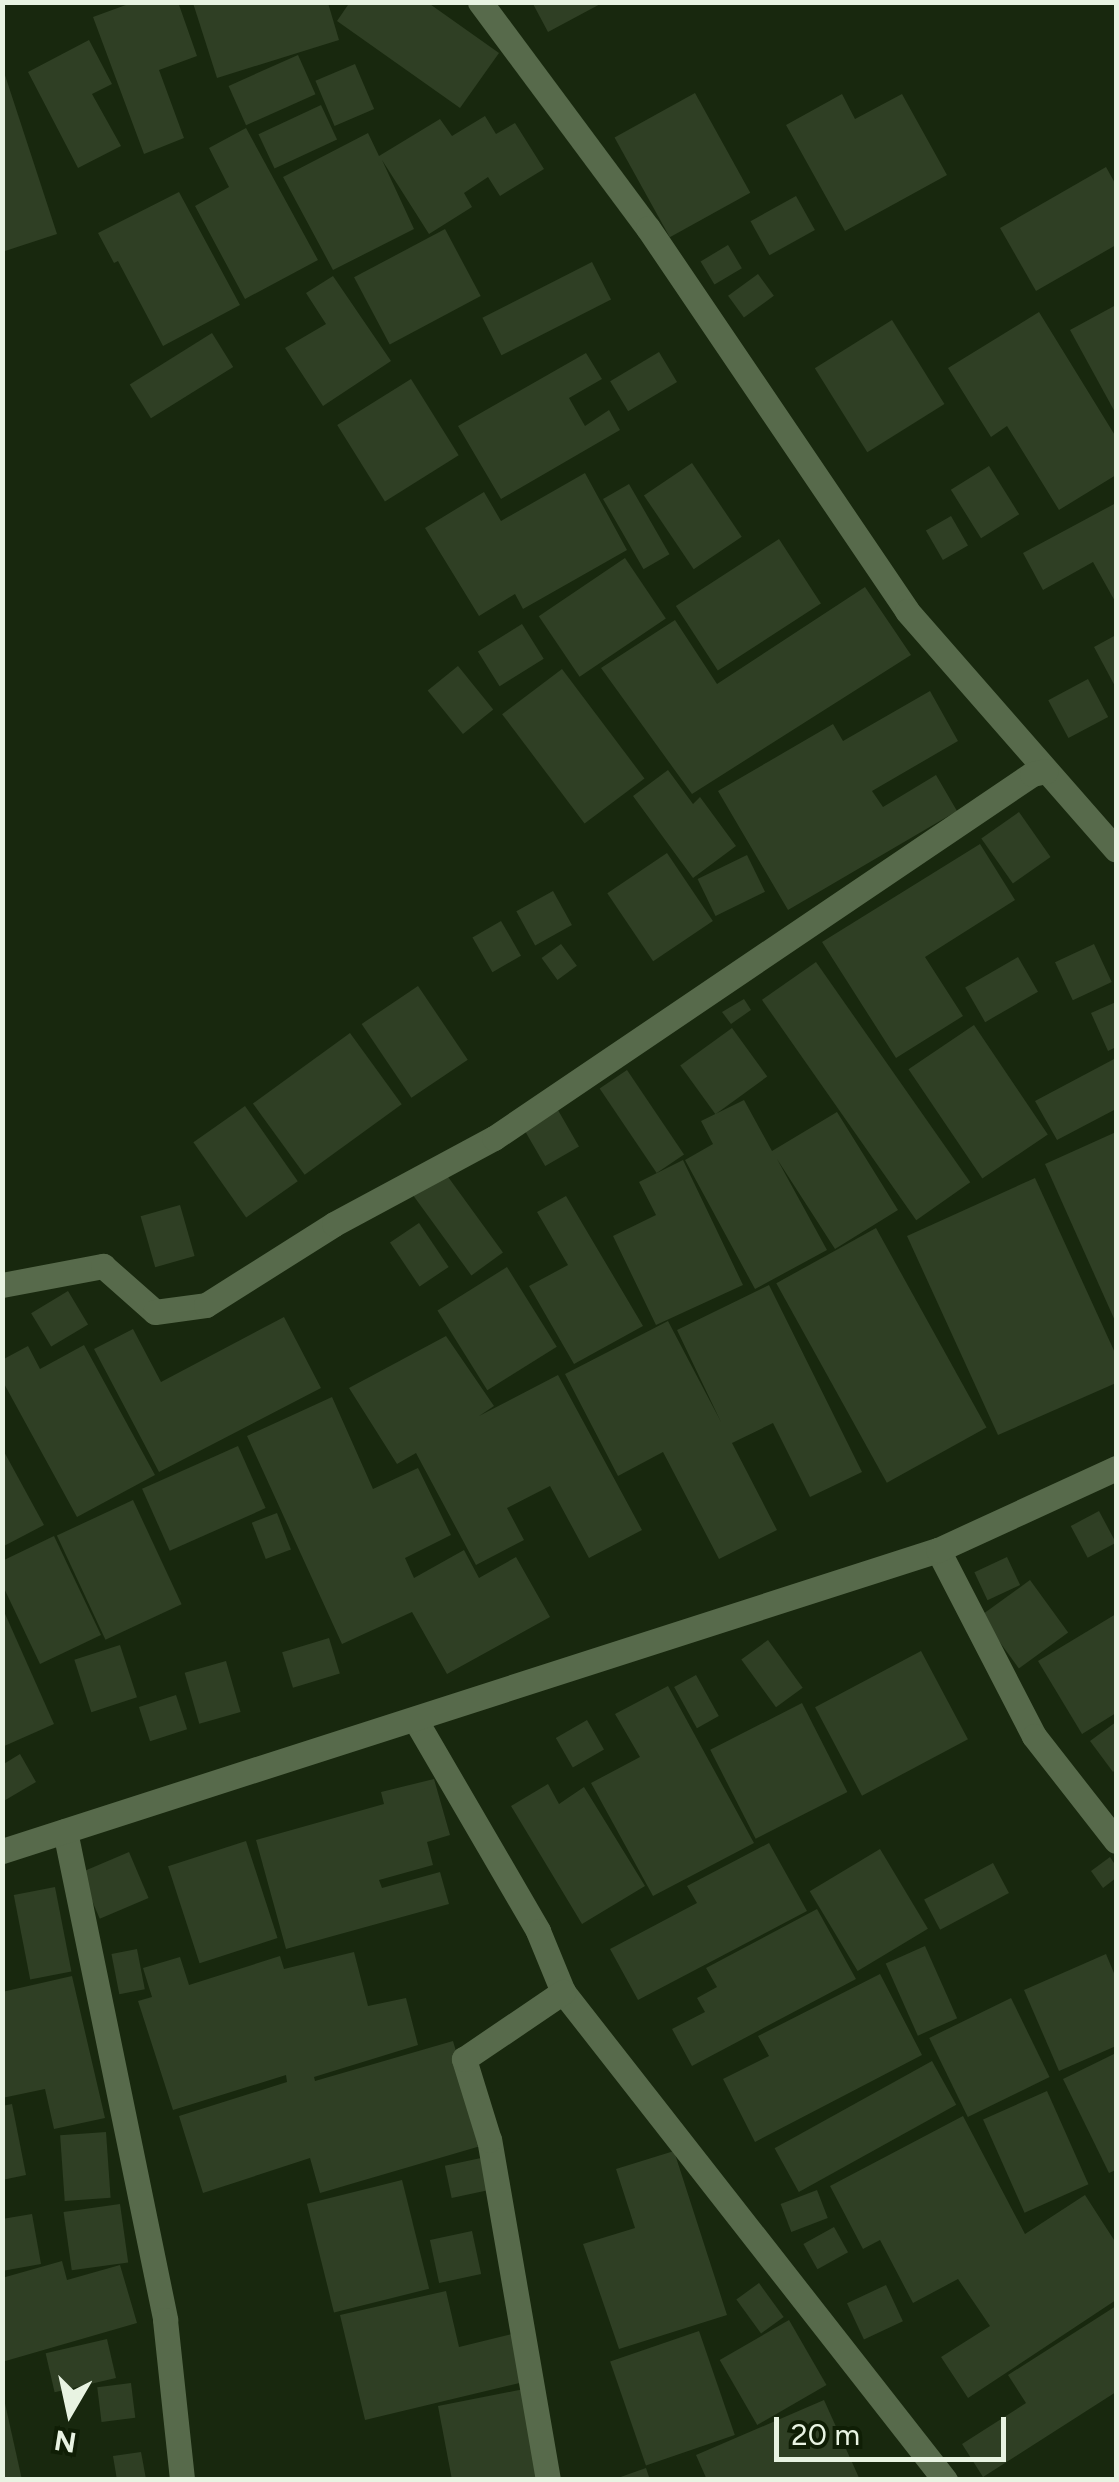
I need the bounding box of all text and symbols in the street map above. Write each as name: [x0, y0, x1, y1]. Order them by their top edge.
north arrow: [20, 2362, 120, 2462]
scale bar: [779, 2397, 1012, 2459]
text: 20 m: [791, 2416, 860, 2453]
text: N: [52, 2423, 79, 2460]

